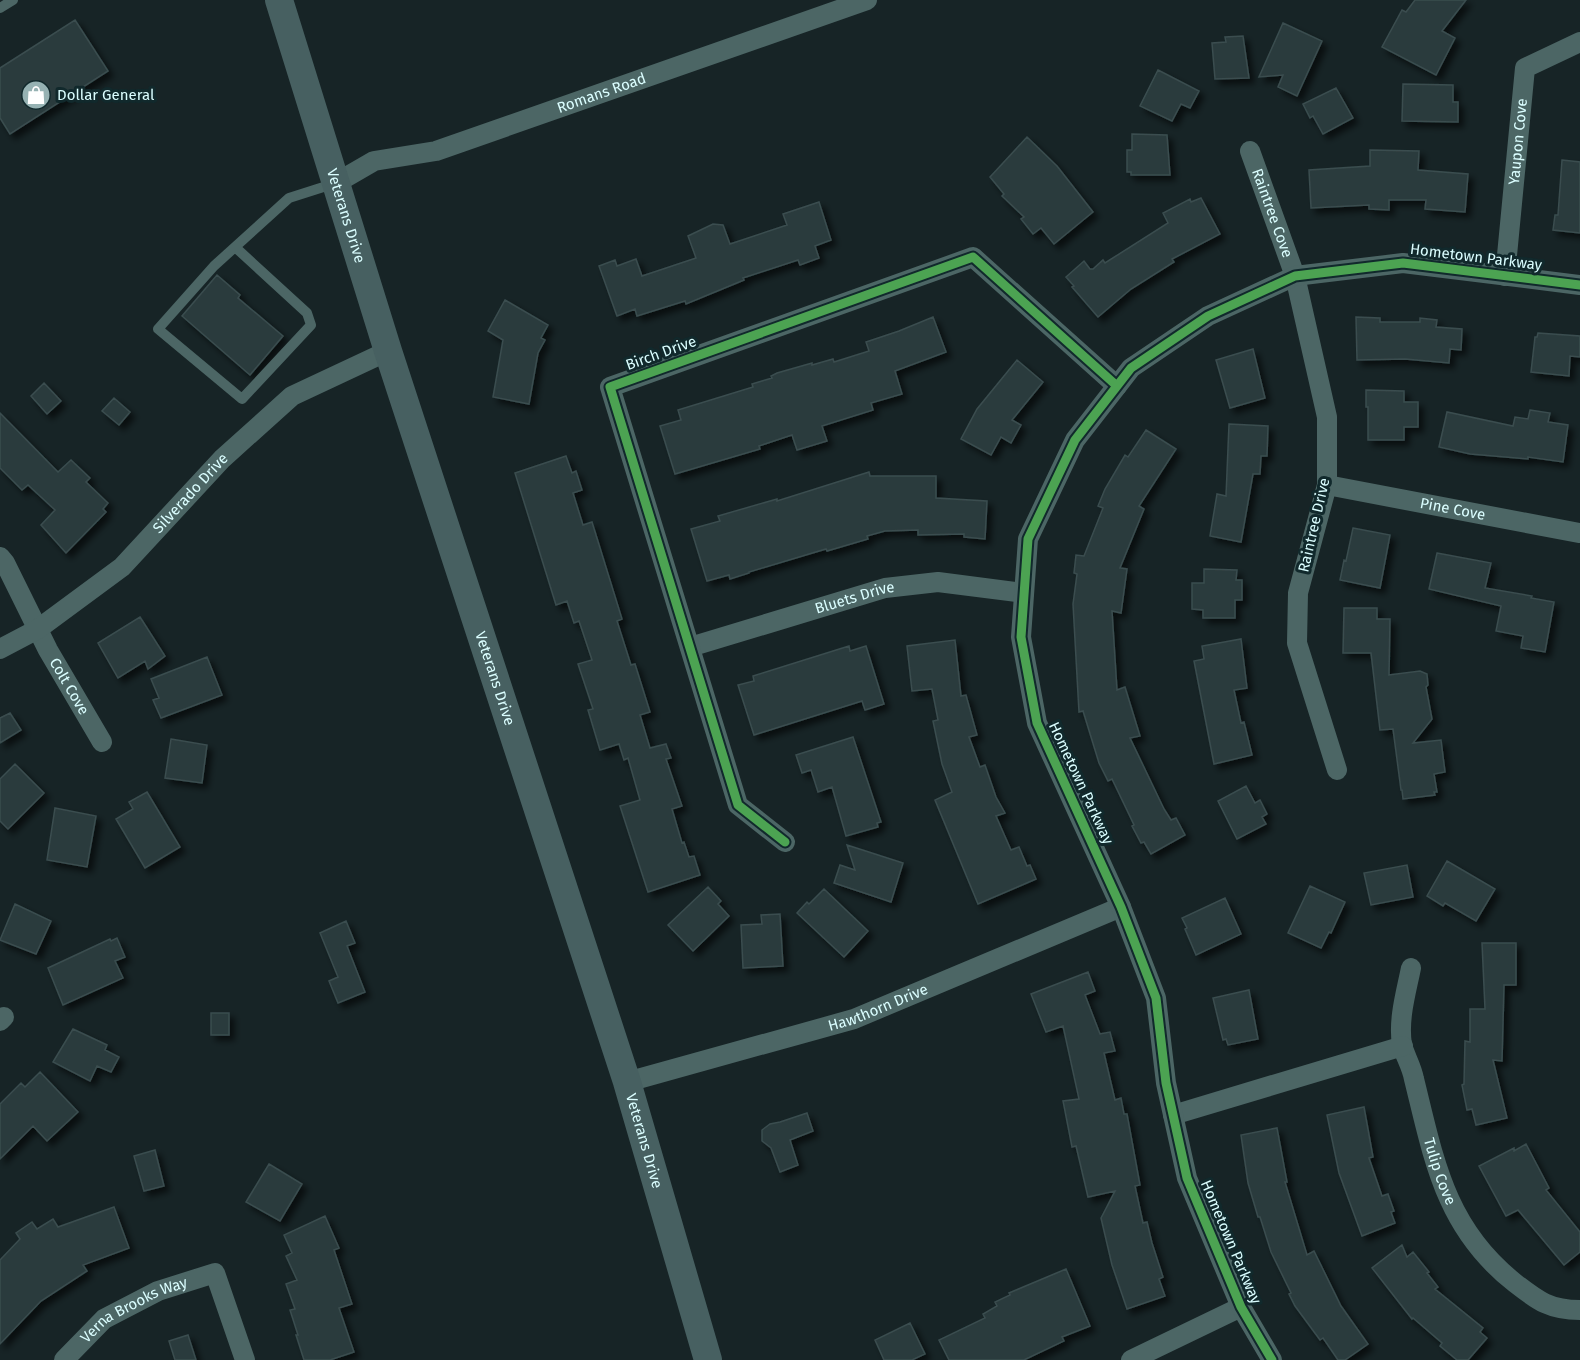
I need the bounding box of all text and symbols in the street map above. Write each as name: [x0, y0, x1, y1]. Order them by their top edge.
street label: Romans Road: [555, 69, 648, 117]
shop icon: Dollar General: [20, 79, 52, 111]
place label: Dollar General: [57, 86, 155, 104]
street label: Yaupon Cove: [1505, 98, 1531, 186]
street label: Veterans Drive: [323, 166, 369, 265]
street label: Raintree Cove: [1248, 166, 1297, 260]
street label: Hometown Parkway: [1409, 240, 1544, 274]
street label: Birch Drive: [623, 332, 699, 374]
street label: Silverado Drive: [149, 449, 232, 537]
street label: Raintree Drive: [1294, 476, 1334, 574]
street label: Pine Cove: [1419, 494, 1487, 524]
street label: Bluets Drive: [813, 578, 895, 618]
street label: Veterans Drive: [471, 629, 519, 728]
street label: Colt Cove: [46, 655, 93, 718]
street label: Hometown Parkway: [1045, 719, 1117, 848]
street label: Hawthorn Drive: [826, 980, 931, 1035]
street label: Veterans Drive: [622, 1091, 667, 1190]
street label: Tulip Cove: [1420, 1136, 1460, 1208]
street label: Hometown Parkway: [1197, 1177, 1265, 1307]
street label: Verna Brooks Way: [77, 1273, 190, 1347]

